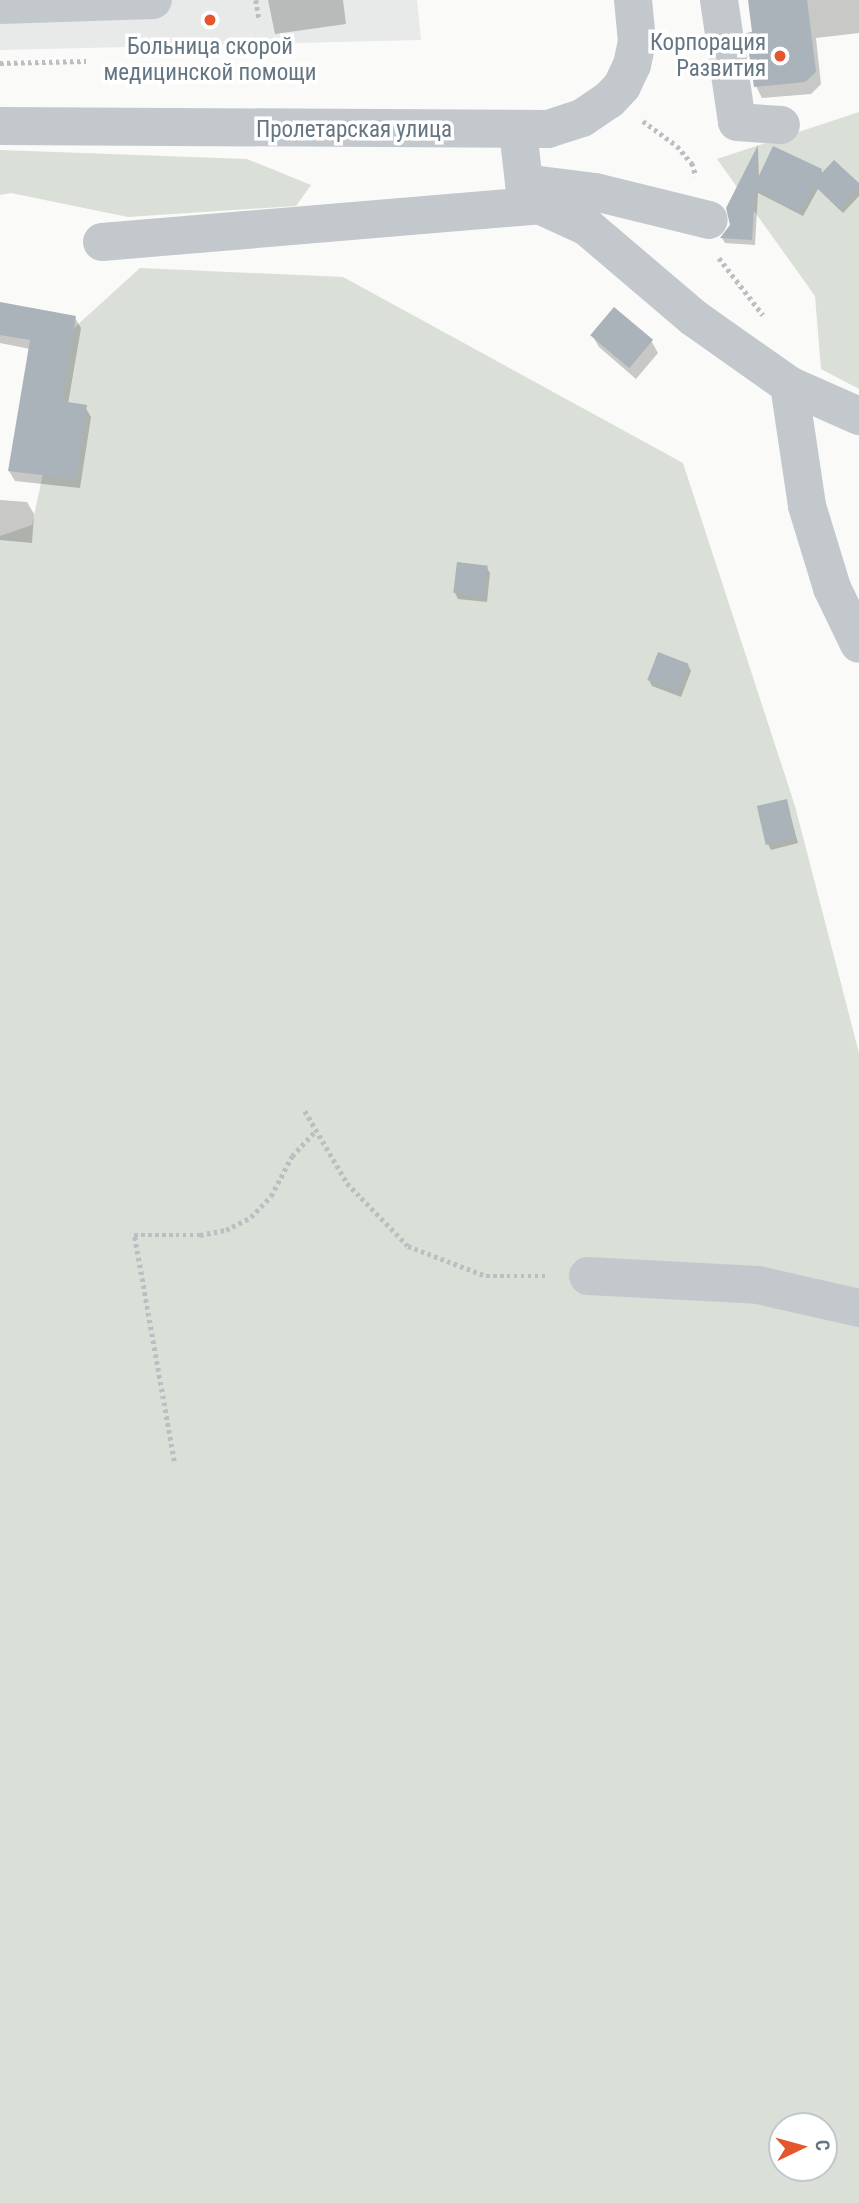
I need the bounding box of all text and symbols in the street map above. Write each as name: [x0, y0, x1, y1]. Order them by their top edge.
marker: Больница скорой медицинской помощи: [200, 10, 220, 30]
place label: Корпорация Развития: [650, 29, 766, 83]
place label: Больница скорой медицинской помощи: [103, 33, 317, 87]
marker: Корпорация Развития: [772, 48, 788, 64]
street label: Пролетарская улица: [256, 116, 452, 144]
north arrow: [768, 2112, 838, 2182]
text: С: [810, 2139, 834, 2152]

